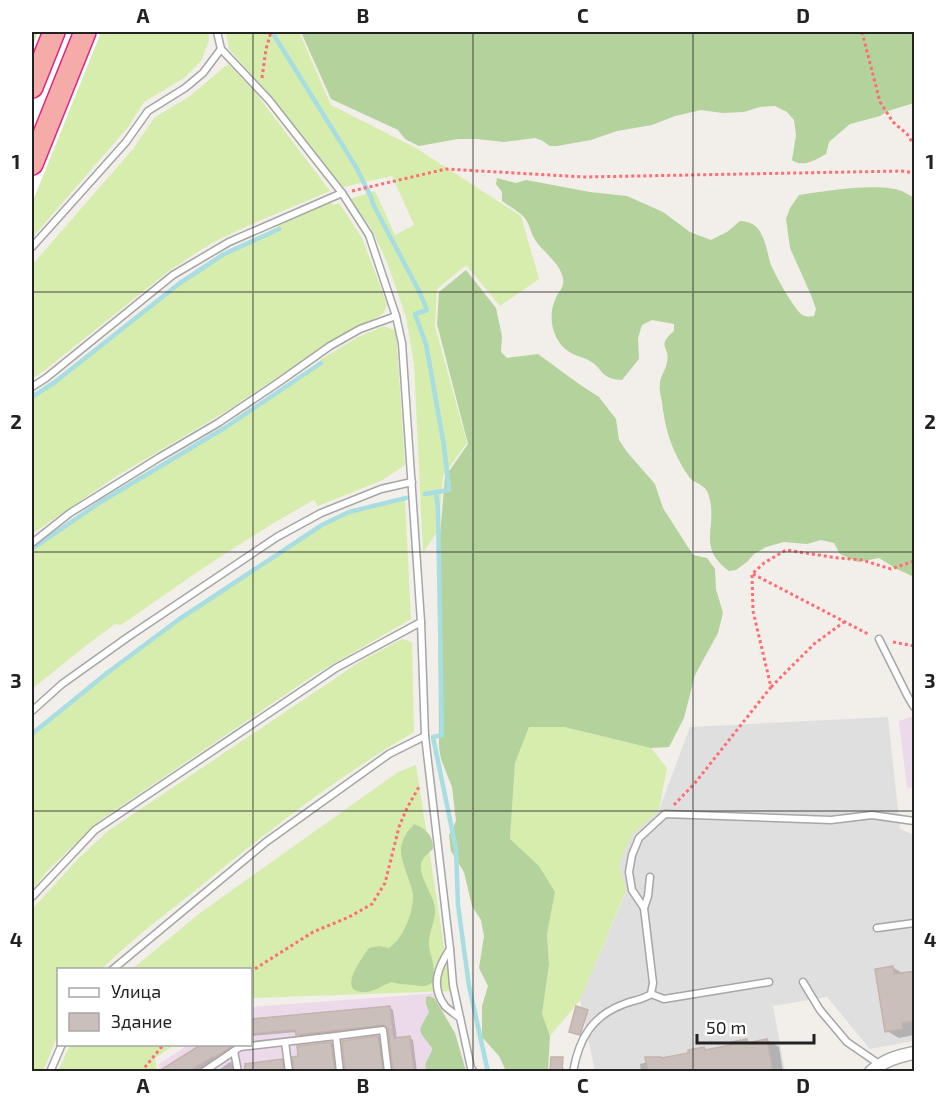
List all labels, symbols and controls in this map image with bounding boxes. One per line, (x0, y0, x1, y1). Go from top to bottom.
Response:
text: A (136, 3, 150, 27)
text: B (357, 3, 369, 27)
text: C (577, 3, 589, 27)
text: D (796, 3, 810, 27)
text: 1 (12, 149, 20, 173)
text: 1 (926, 149, 934, 173)
text: 2 (10, 409, 22, 433)
text: 2 (924, 409, 936, 433)
text: 3 (10, 668, 22, 692)
text: 3 (924, 668, 936, 692)
text: 4 (10, 927, 23, 951)
text: 4 (924, 927, 937, 951)
legend (57, 968, 252, 1046)
text: Улица (111, 980, 161, 1002)
scale bar (697, 1007, 814, 1045)
text: Здание (111, 1010, 172, 1032)
text: 50 m (706, 1016, 746, 1038)
text: A (136, 1073, 150, 1097)
text: B (357, 1073, 369, 1097)
text: C (577, 1073, 589, 1097)
text: D (796, 1073, 810, 1097)

